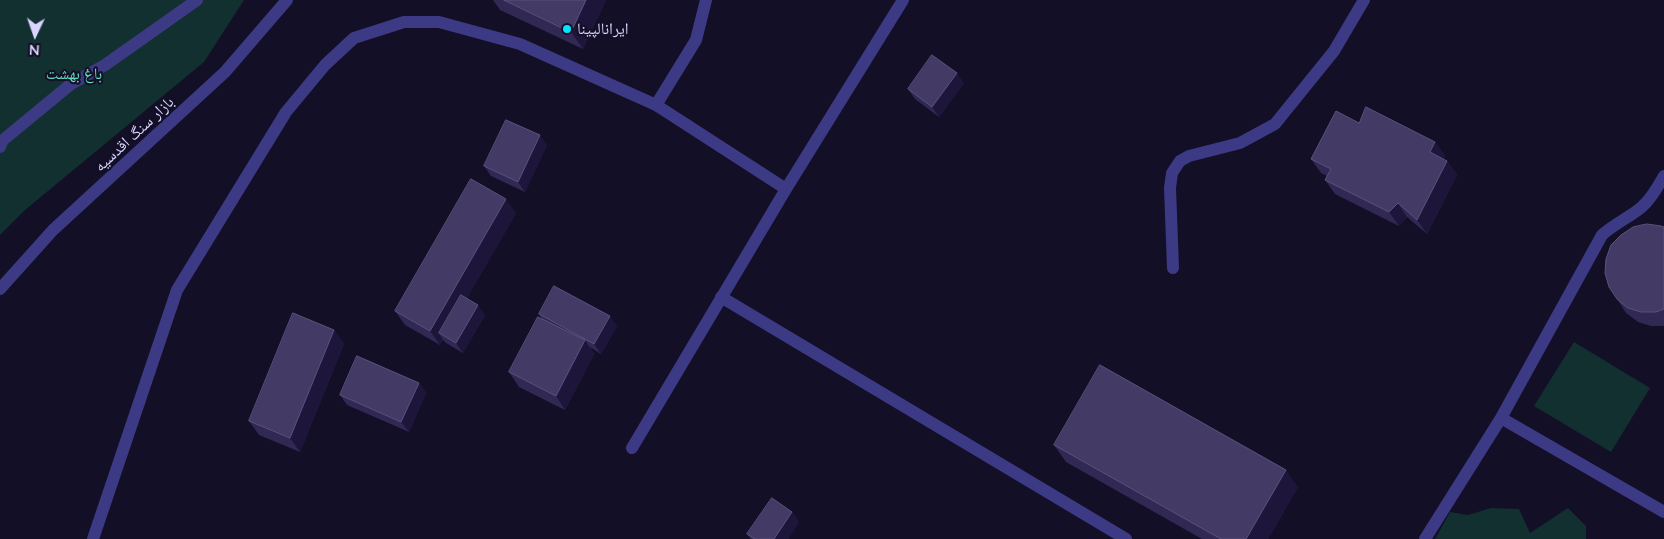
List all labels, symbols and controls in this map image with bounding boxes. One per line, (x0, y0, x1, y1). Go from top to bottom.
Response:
north arrow (10, 10, 60, 60)
place label: ایرانالپینا (577, 19, 629, 39)
marker: ایرانالپینا (561, 23, 573, 35)
text: N (28, 42, 40, 59)
park label: باغ بهشت (46, 64, 102, 84)
street label: بازار سنگ اقدسیه (90, 92, 178, 176)

